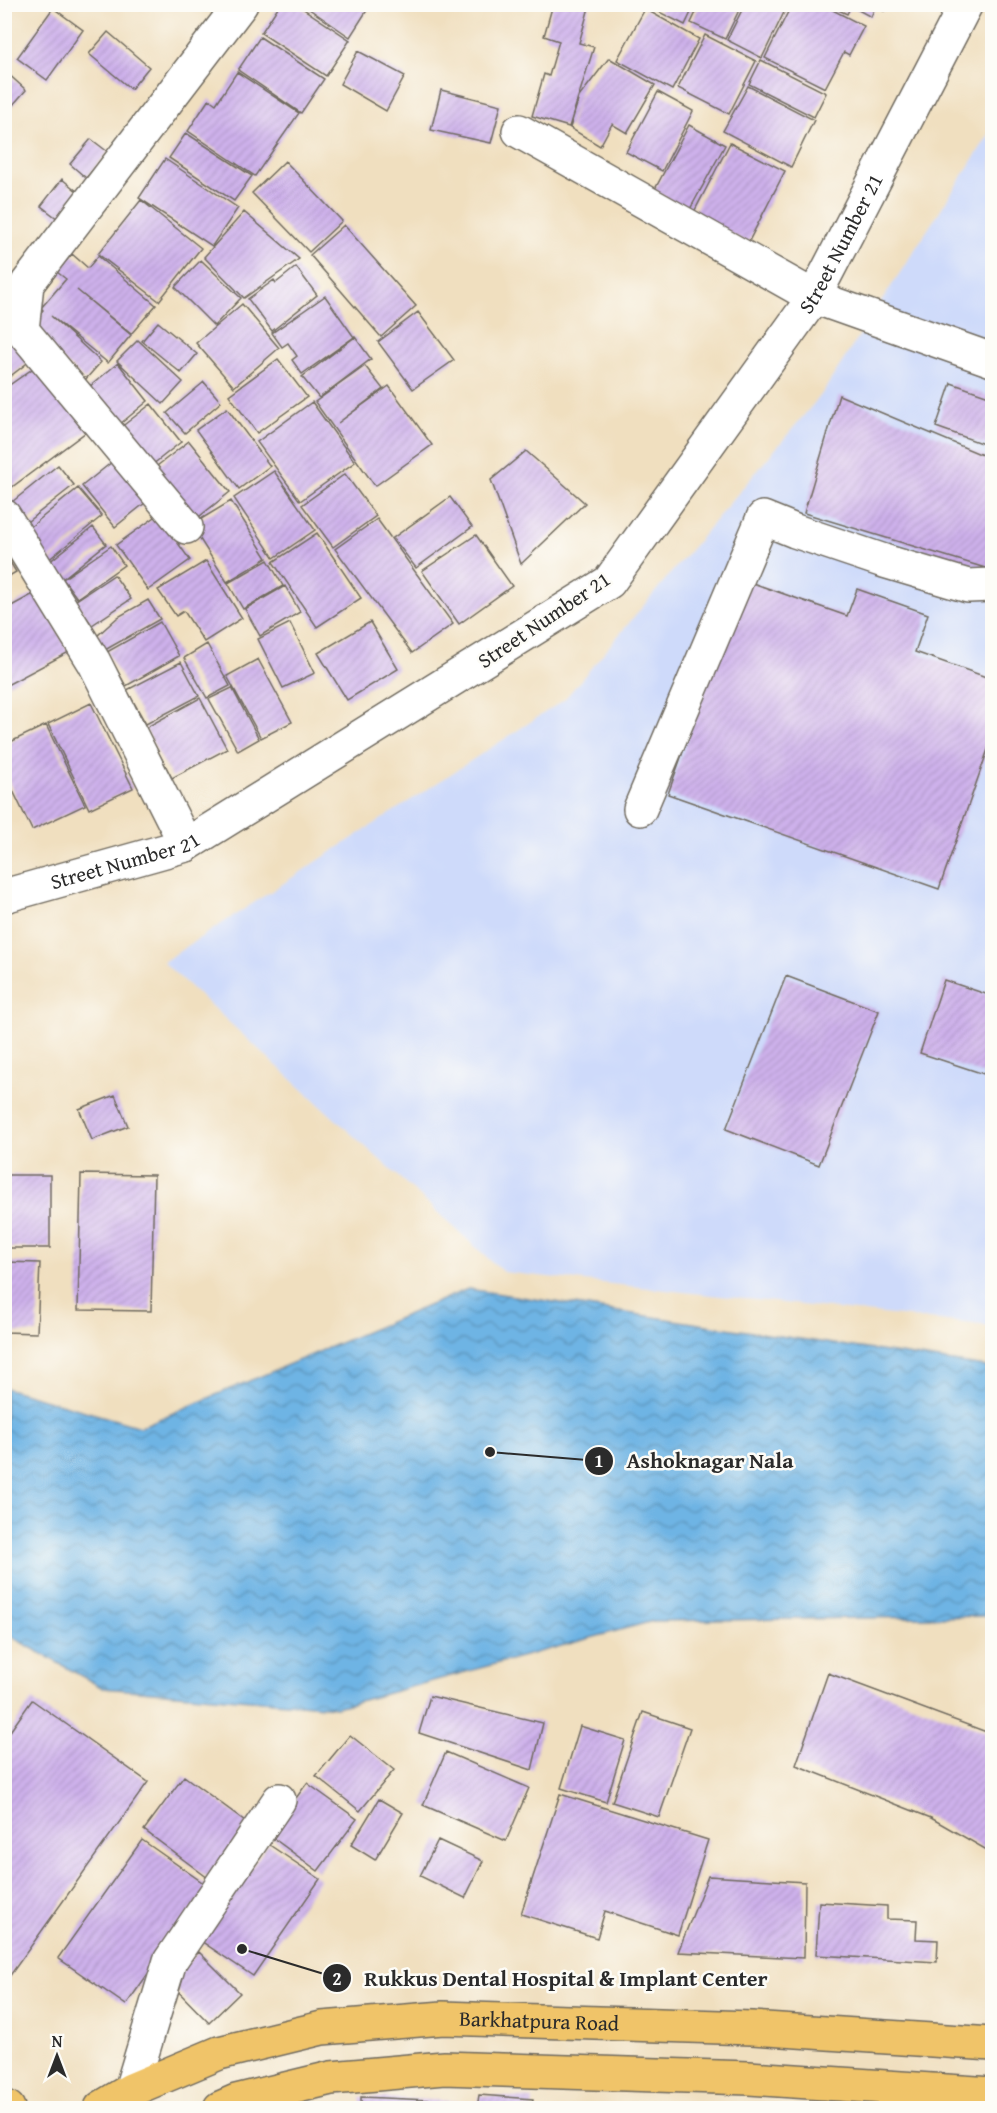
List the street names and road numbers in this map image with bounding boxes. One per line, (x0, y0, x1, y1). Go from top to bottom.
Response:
street label: Street Number 21 (791, 168, 890, 320)
street label: Street Number 21 (471, 564, 616, 676)
street label: Street Number 21 (47, 824, 206, 897)
street label: Barkhatpura Road (459, 2003, 620, 2039)

